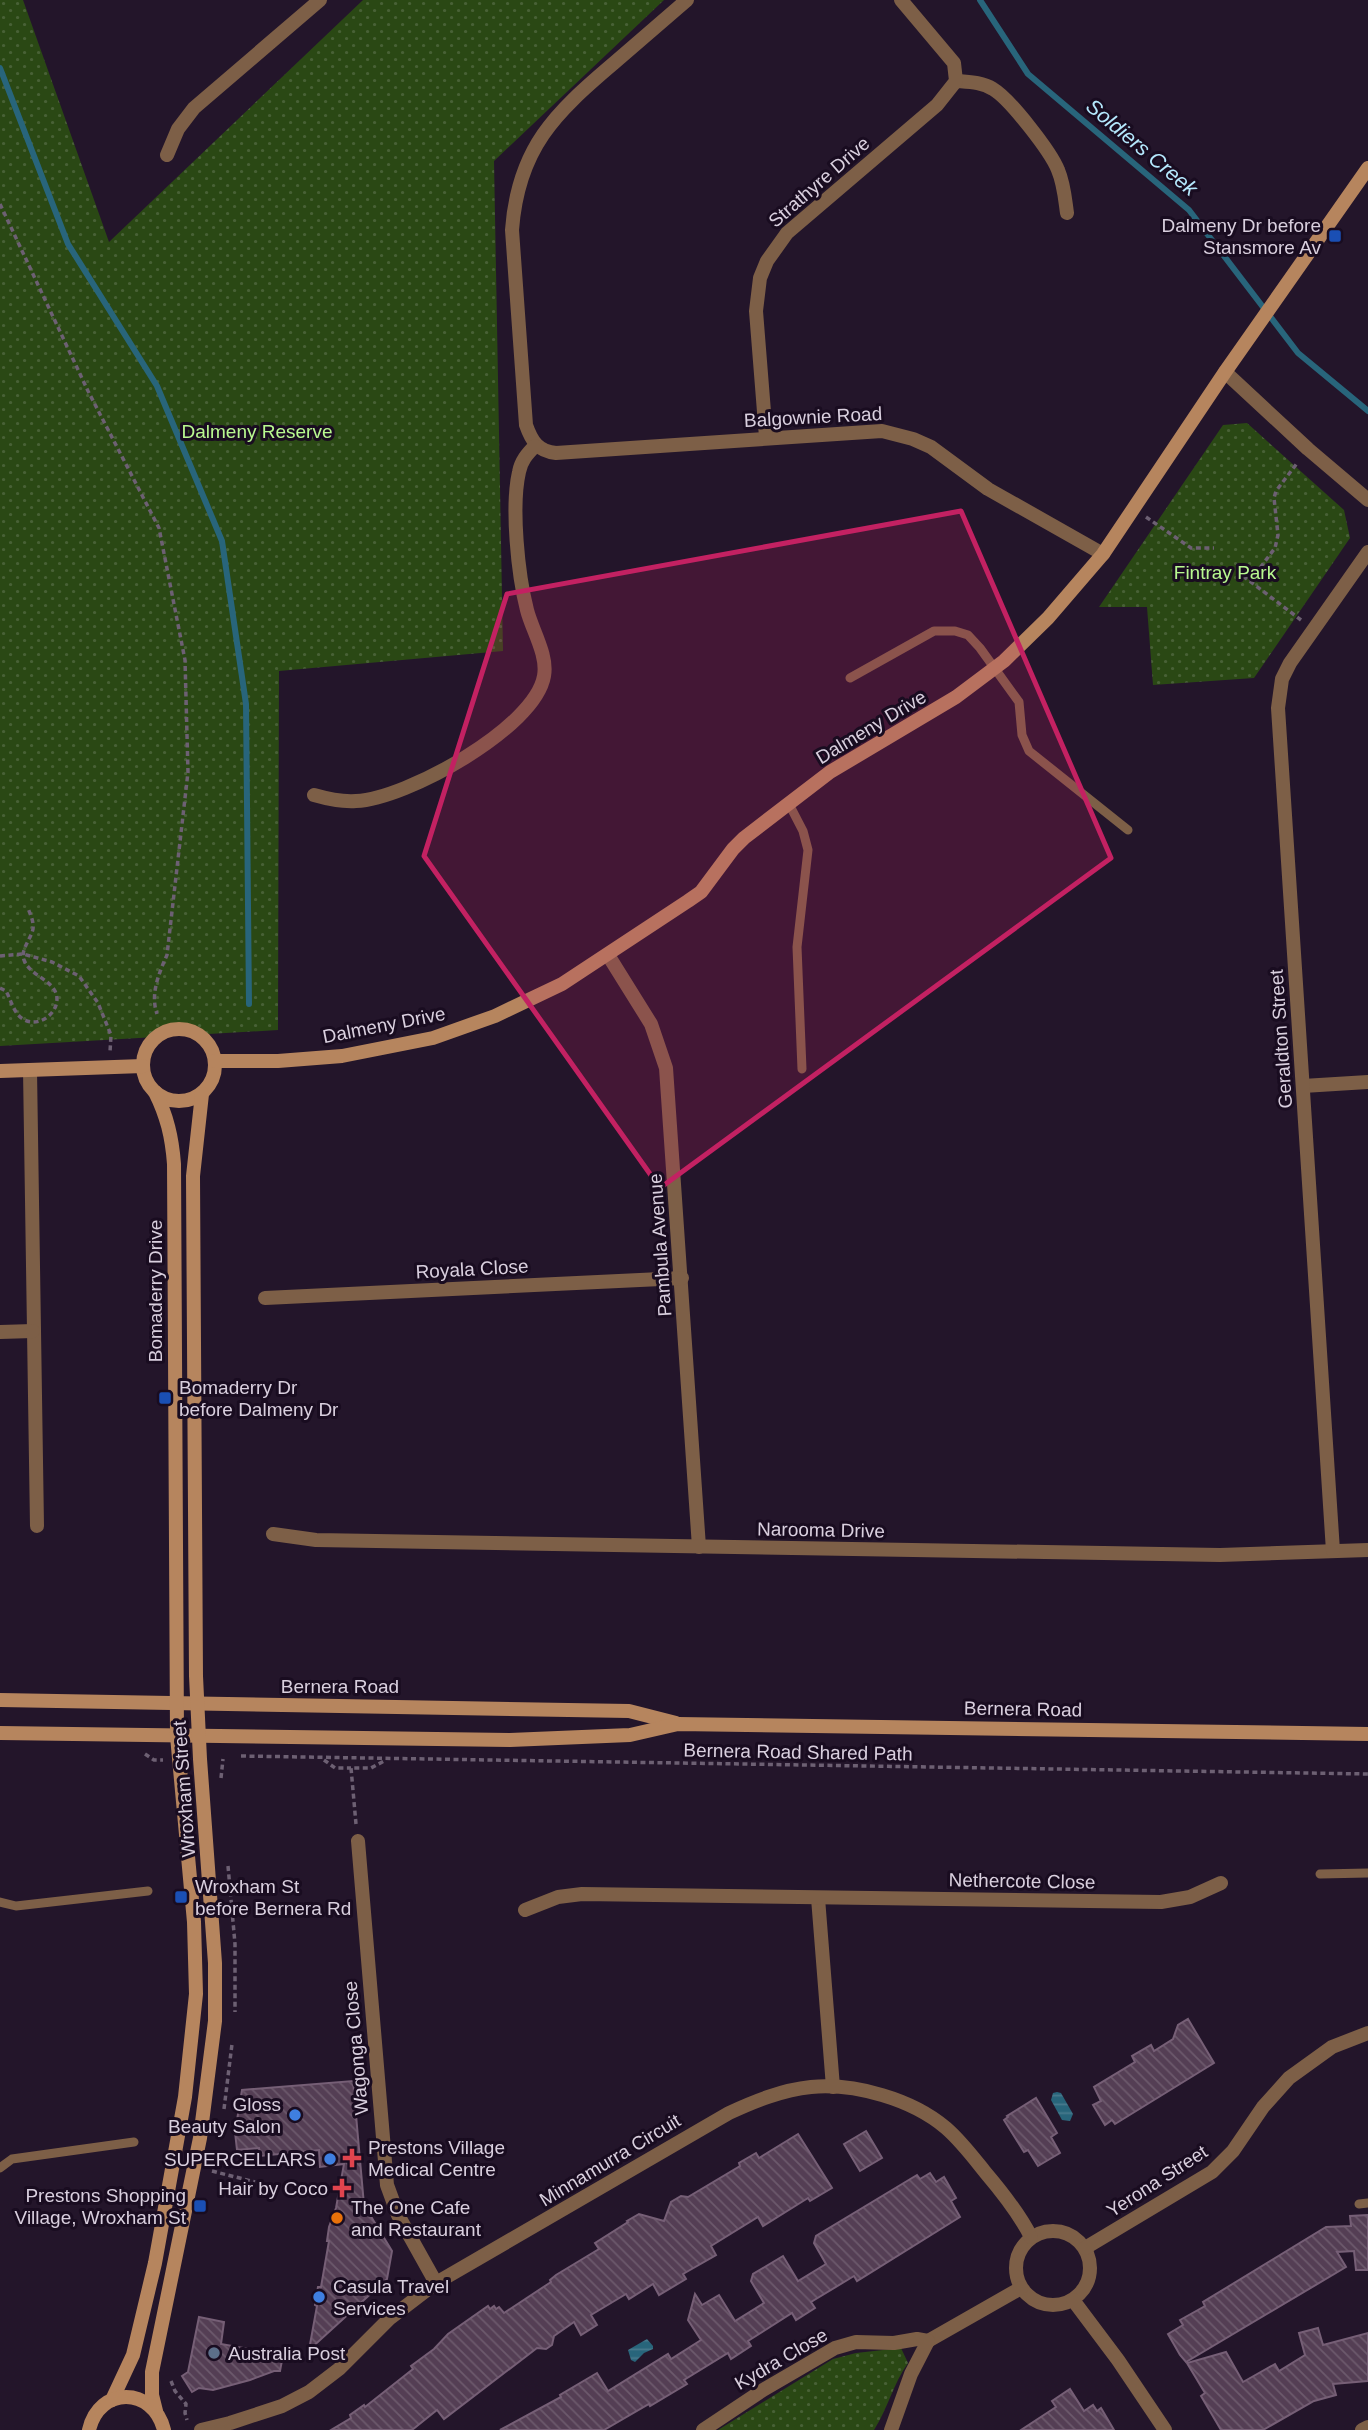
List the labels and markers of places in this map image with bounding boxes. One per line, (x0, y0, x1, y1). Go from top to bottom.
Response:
place label: Dalmeny Dr before Stansmore Av (1162, 215, 1321, 258)
marker: Dalmeny Dr before Stansmore Av (1327, 228, 1343, 244)
place label: Bomaderry Dr before Dalmeny Dr (179, 1377, 339, 1420)
marker: Bomaderry Dr before Dalmeny Dr (157, 1390, 173, 1406)
place label: Wroxham St before Bernera Rd (195, 1876, 351, 1919)
marker: Wroxham St before Bernera Rd (173, 1889, 189, 1905)
place label: Gloss Beauty Salon (168, 2094, 281, 2137)
marker: Gloss Beauty Salon (287, 2107, 303, 2123)
place label: Prestons Village Medical Centre (368, 2137, 505, 2180)
marker: Prestons Village Medical Centre (342, 2148, 362, 2168)
place label: SUPERCELLARS (164, 2149, 316, 2170)
marker: SUPERCELLARS (322, 2151, 338, 2167)
place label: Hair by Coco (218, 2178, 328, 2199)
marker: Hair by Coco (334, 2180, 350, 2196)
place label: Prestons Shopping Village, Wroxham St (15, 2185, 187, 2228)
place label: The One Cafe and Restaurant (351, 2197, 482, 2240)
marker: Prestons Shopping Village, Wroxham St (192, 2198, 208, 2214)
marker: The One Cafe and Restaurant (329, 2210, 345, 2226)
place label: Casula Travel Services (333, 2276, 449, 2319)
marker: Casula Travel Services (311, 2289, 327, 2305)
place label: Australia Post (228, 2343, 346, 2364)
marker: Australia Post (206, 2345, 222, 2361)

